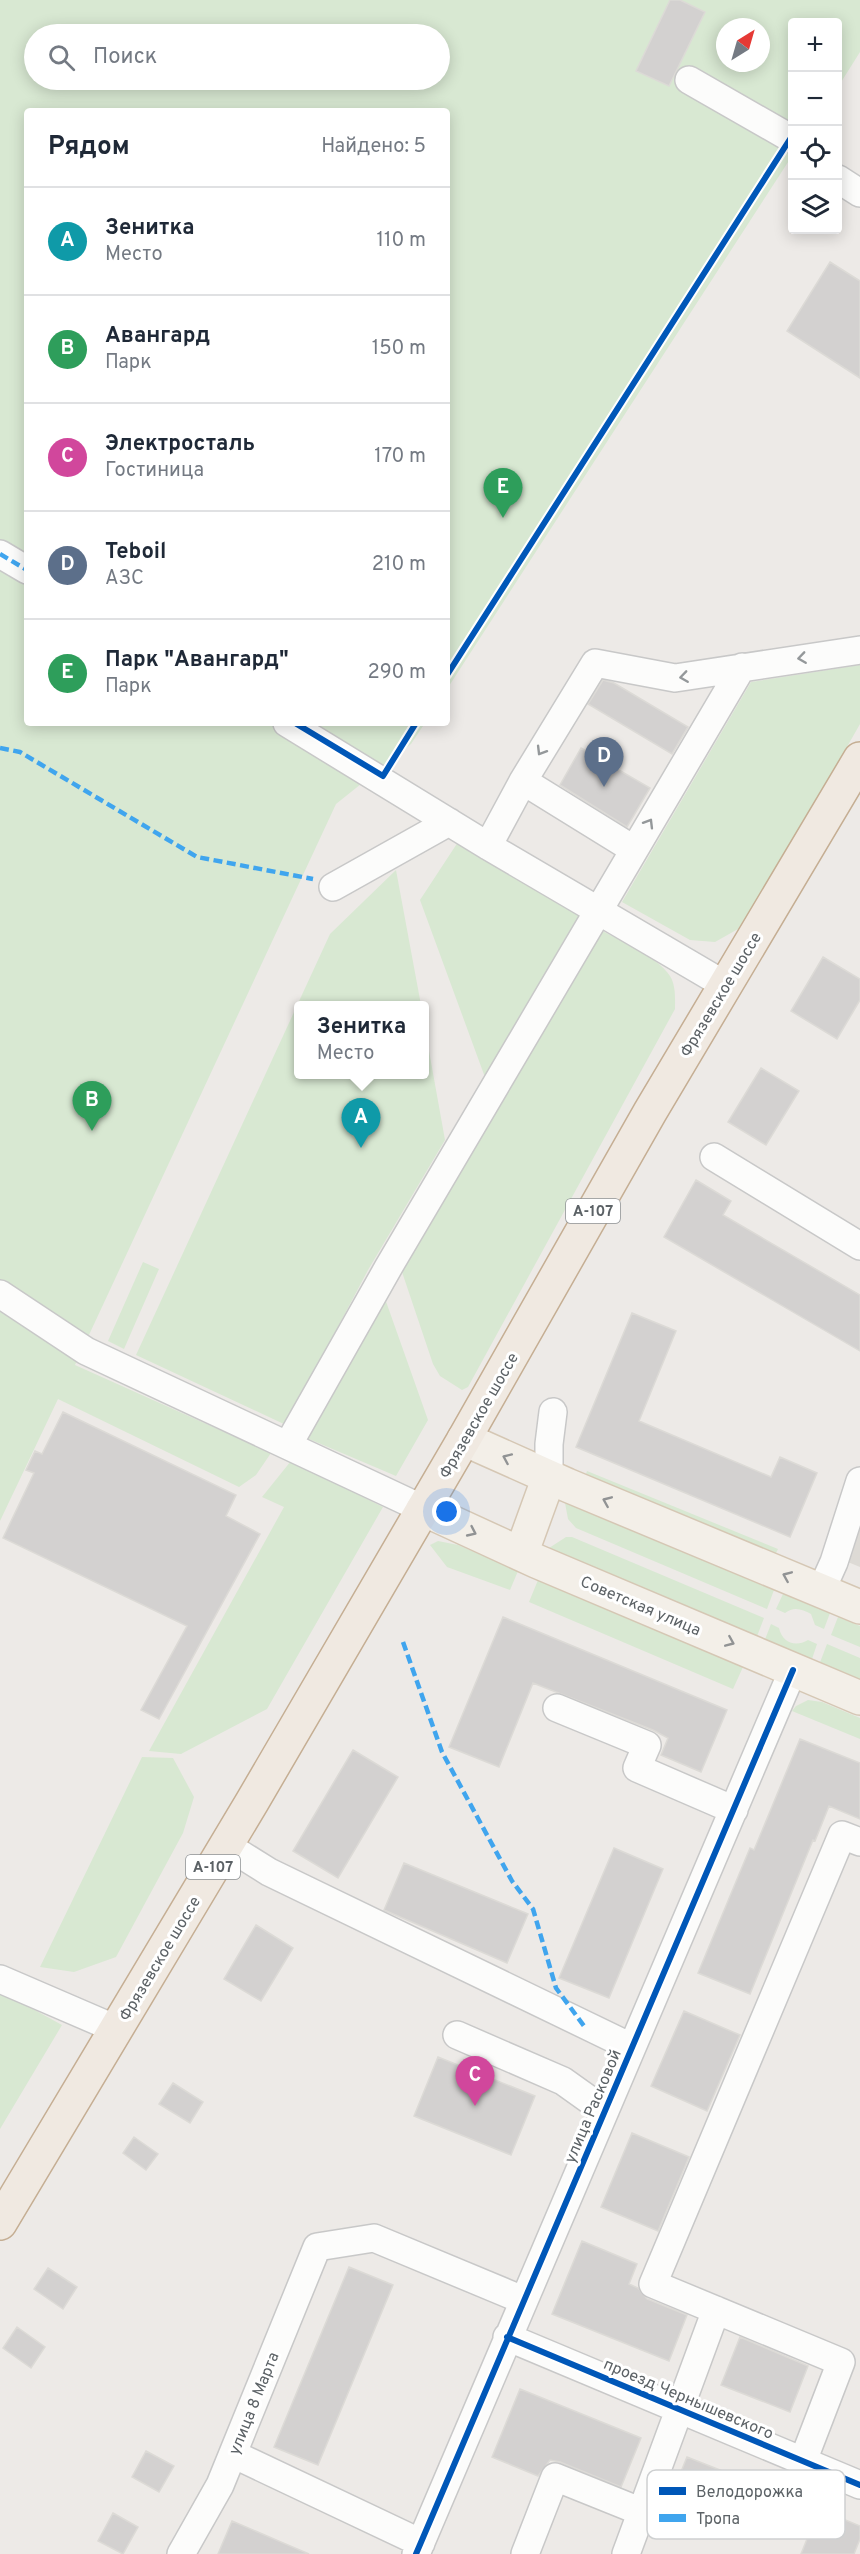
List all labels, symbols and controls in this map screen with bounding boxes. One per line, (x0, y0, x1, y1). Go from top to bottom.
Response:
north arrow (716, 18, 770, 72)
map controls (788, 18, 842, 234)
button: + (788, 18, 842, 72)
search box (24, 24, 450, 90)
icon: search (45, 41, 78, 74)
text: Поиск (93, 44, 157, 71)
button: − (788, 72, 842, 126)
button: locate (788, 126, 842, 180)
text: Рядом (48, 131, 130, 164)
text: Найдено: 5 (321, 134, 426, 160)
button: layers (788, 180, 842, 234)
text: Зенитка (105, 215, 195, 242)
text: A (60, 228, 75, 254)
text: 110 m (377, 228, 426, 254)
text: Место (105, 242, 163, 268)
text: Авангард (105, 323, 210, 350)
text: B (61, 336, 74, 362)
text: 150 m (372, 336, 426, 362)
text: Парк (105, 350, 152, 376)
text: Электросталь (105, 431, 255, 458)
text: C (61, 444, 74, 470)
text: 170 m (374, 444, 426, 470)
text: Гостиница (105, 458, 204, 484)
pin: E (484, 468, 522, 518)
text: Teboil (105, 539, 167, 566)
text: D (60, 552, 75, 578)
text: 210 m (372, 552, 426, 578)
text: АЗС (105, 566, 144, 592)
text: Парк "Авангард" (105, 647, 289, 674)
one-way arrow (798, 652, 807, 664)
text: E (61, 660, 74, 686)
text: 290 m (368, 660, 426, 686)
one-way arrow (680, 670, 689, 682)
text: Парк (105, 674, 152, 700)
pin: D (584, 738, 624, 787)
one-way arrow (536, 745, 548, 755)
one-way arrow (642, 819, 653, 829)
street label: Фрязевское шоссе (677, 929, 767, 1061)
popup (294, 1001, 429, 1079)
text: Зенитка (317, 1014, 406, 1041)
text: Место (317, 1041, 374, 1067)
pin: B (72, 1082, 112, 1131)
pin: A (342, 1098, 380, 1148)
road number: А-107 (566, 1199, 620, 1223)
street label: Фрязевское шоссе (436, 1350, 524, 1482)
one-way arrow (502, 1454, 513, 1466)
your location (432, 1497, 461, 1526)
one-way arrow (602, 1497, 613, 1509)
one-way arrow (465, 1525, 476, 1537)
street label: Советская улица (577, 1572, 703, 1641)
one-way arrow (782, 1572, 793, 1584)
one-way arrow (723, 1635, 734, 1647)
road number: А-107 (186, 1855, 240, 1879)
street label: Фрязевское шоссе (116, 1893, 206, 2025)
street label: улица Расковой (561, 2047, 627, 2167)
pin: C (456, 2056, 494, 2106)
street label: улица 8 Марта (225, 2349, 285, 2458)
street label: проезд Чернышевского (600, 2355, 776, 2445)
legend (647, 2470, 845, 2539)
text: Велодорожка (696, 2483, 803, 2503)
text: Тропа (696, 2510, 740, 2530)

